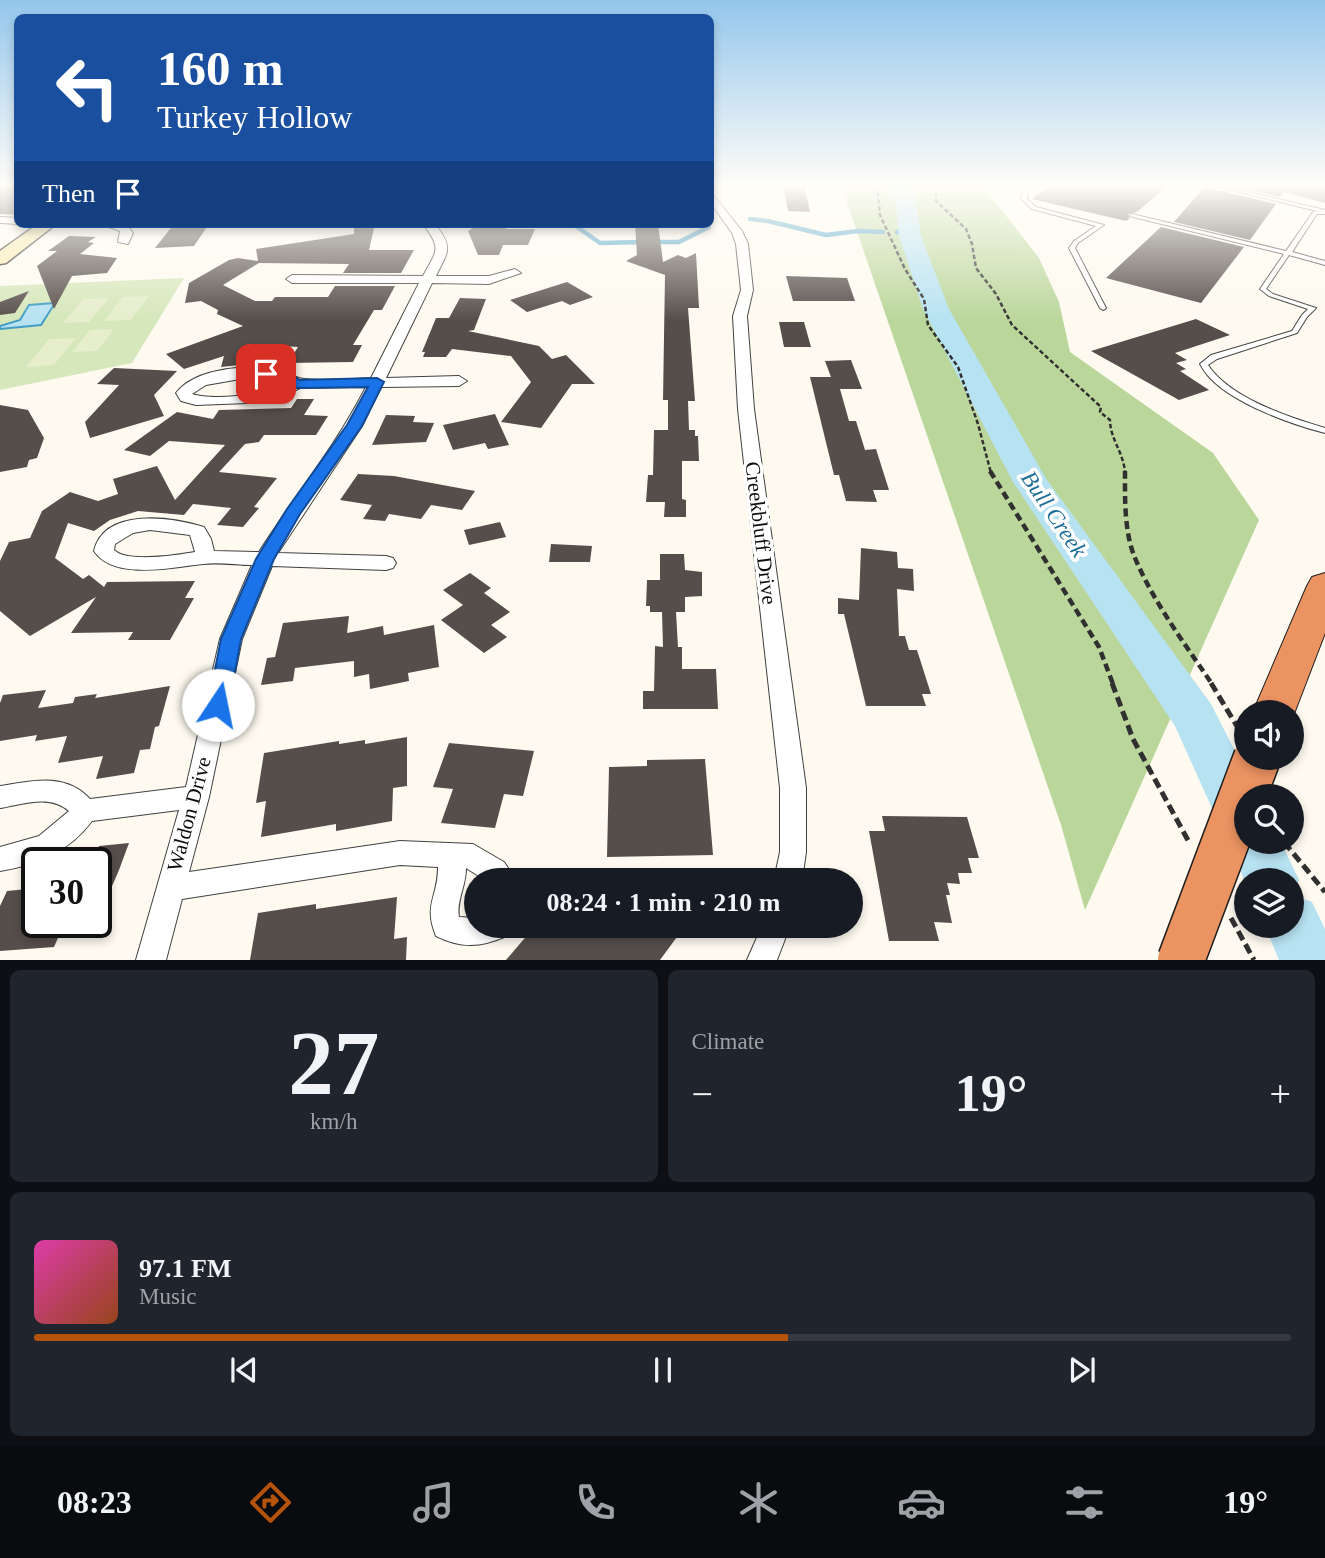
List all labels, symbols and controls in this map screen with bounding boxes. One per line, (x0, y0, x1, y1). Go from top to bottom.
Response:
text: 160 m (157, 41, 284, 96)
icon: left (42, 42, 133, 133)
text: Turkey Hollow (157, 99, 352, 135)
icon: arrive (109, 175, 147, 213)
text: Then (42, 179, 95, 208)
pin (236, 344, 296, 404)
icon: arrive (247, 355, 285, 393)
street label: Creekbluff Drive (740, 460, 782, 606)
water label: Bull Creek (1016, 466, 1092, 562)
position arrow (181, 668, 255, 742)
map controls (1234, 700, 1304, 938)
button: sound (1234, 700, 1304, 770)
street label: Waldon Drive (162, 754, 216, 874)
button: search (1234, 784, 1304, 854)
speed limit sign: 30 (21, 847, 112, 938)
button: layers (1234, 868, 1304, 938)
text: 08:24 · 1 min · 210 m (547, 888, 781, 917)
text: 27 (288, 1013, 379, 1114)
text: Climate (692, 1029, 764, 1054)
text: 19° (955, 1065, 1028, 1122)
text: − (692, 1073, 713, 1115)
text: + (1270, 1073, 1291, 1115)
text: km/h (310, 1109, 357, 1134)
text: 97.1 FM (139, 1254, 231, 1283)
text: Music (139, 1284, 197, 1309)
icon: previous (225, 1351, 263, 1389)
icon: pause (644, 1351, 682, 1389)
icon: next (1063, 1351, 1101, 1389)
icon: directions (246, 1478, 295, 1527)
icon: music (409, 1478, 458, 1527)
icon: phone (571, 1478, 620, 1527)
icon: climate (734, 1478, 783, 1527)
icon: car (897, 1478, 946, 1527)
icon: filters (1060, 1478, 1109, 1527)
text: 08:23 (57, 1484, 132, 1520)
text: 19° (1223, 1484, 1268, 1520)

